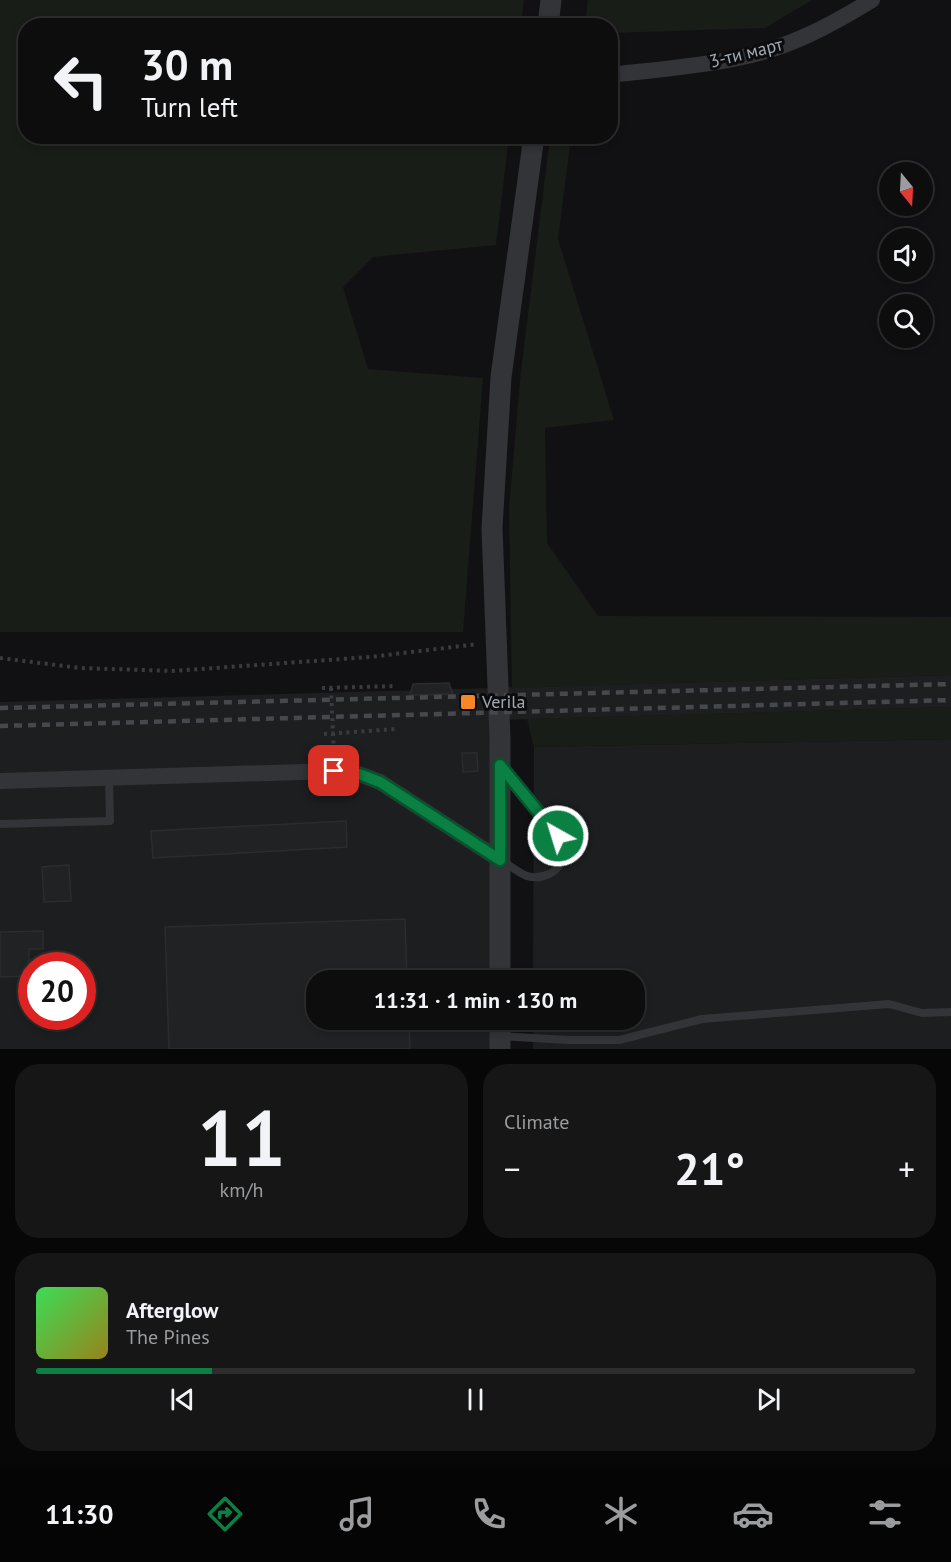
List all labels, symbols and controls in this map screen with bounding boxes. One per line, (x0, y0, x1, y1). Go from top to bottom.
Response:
street label: 3-ти март (707, 32, 786, 73)
text: 30 m (141, 37, 233, 92)
icon: left (42, 42, 120, 120)
text: Turn left (141, 90, 238, 124)
north arrow (879, 162, 933, 216)
map controls (879, 162, 933, 348)
button: sound (879, 228, 933, 282)
button: search (879, 294, 933, 348)
place label: Verila (481, 690, 525, 713)
marker: Verila (459, 693, 477, 711)
pin (308, 745, 359, 796)
icon: arrive (317, 754, 350, 787)
position arrow (526, 804, 590, 868)
speed limit sign: 20 (18, 952, 96, 1030)
text: 11:31 · 1 min · 130 m (374, 986, 577, 1014)
text: 11 (197, 1087, 286, 1188)
text: Climate (504, 1109, 570, 1135)
text: 21° (674, 1139, 745, 1197)
text: − (504, 1147, 521, 1190)
text: + (898, 1147, 915, 1190)
text: km/h (220, 1177, 263, 1203)
text: Afterglow (126, 1296, 218, 1324)
text: The Pines (126, 1324, 210, 1350)
icon: previous (166, 1383, 199, 1416)
icon: pause (459, 1383, 492, 1416)
icon: next (752, 1383, 785, 1416)
icon: directions (204, 1493, 246, 1535)
icon: music (336, 1493, 378, 1535)
icon: phone (468, 1493, 510, 1535)
icon: climate (600, 1493, 642, 1535)
icon: car (732, 1493, 774, 1535)
icon: filters (864, 1493, 906, 1535)
text: 11:30 (45, 1497, 114, 1531)

